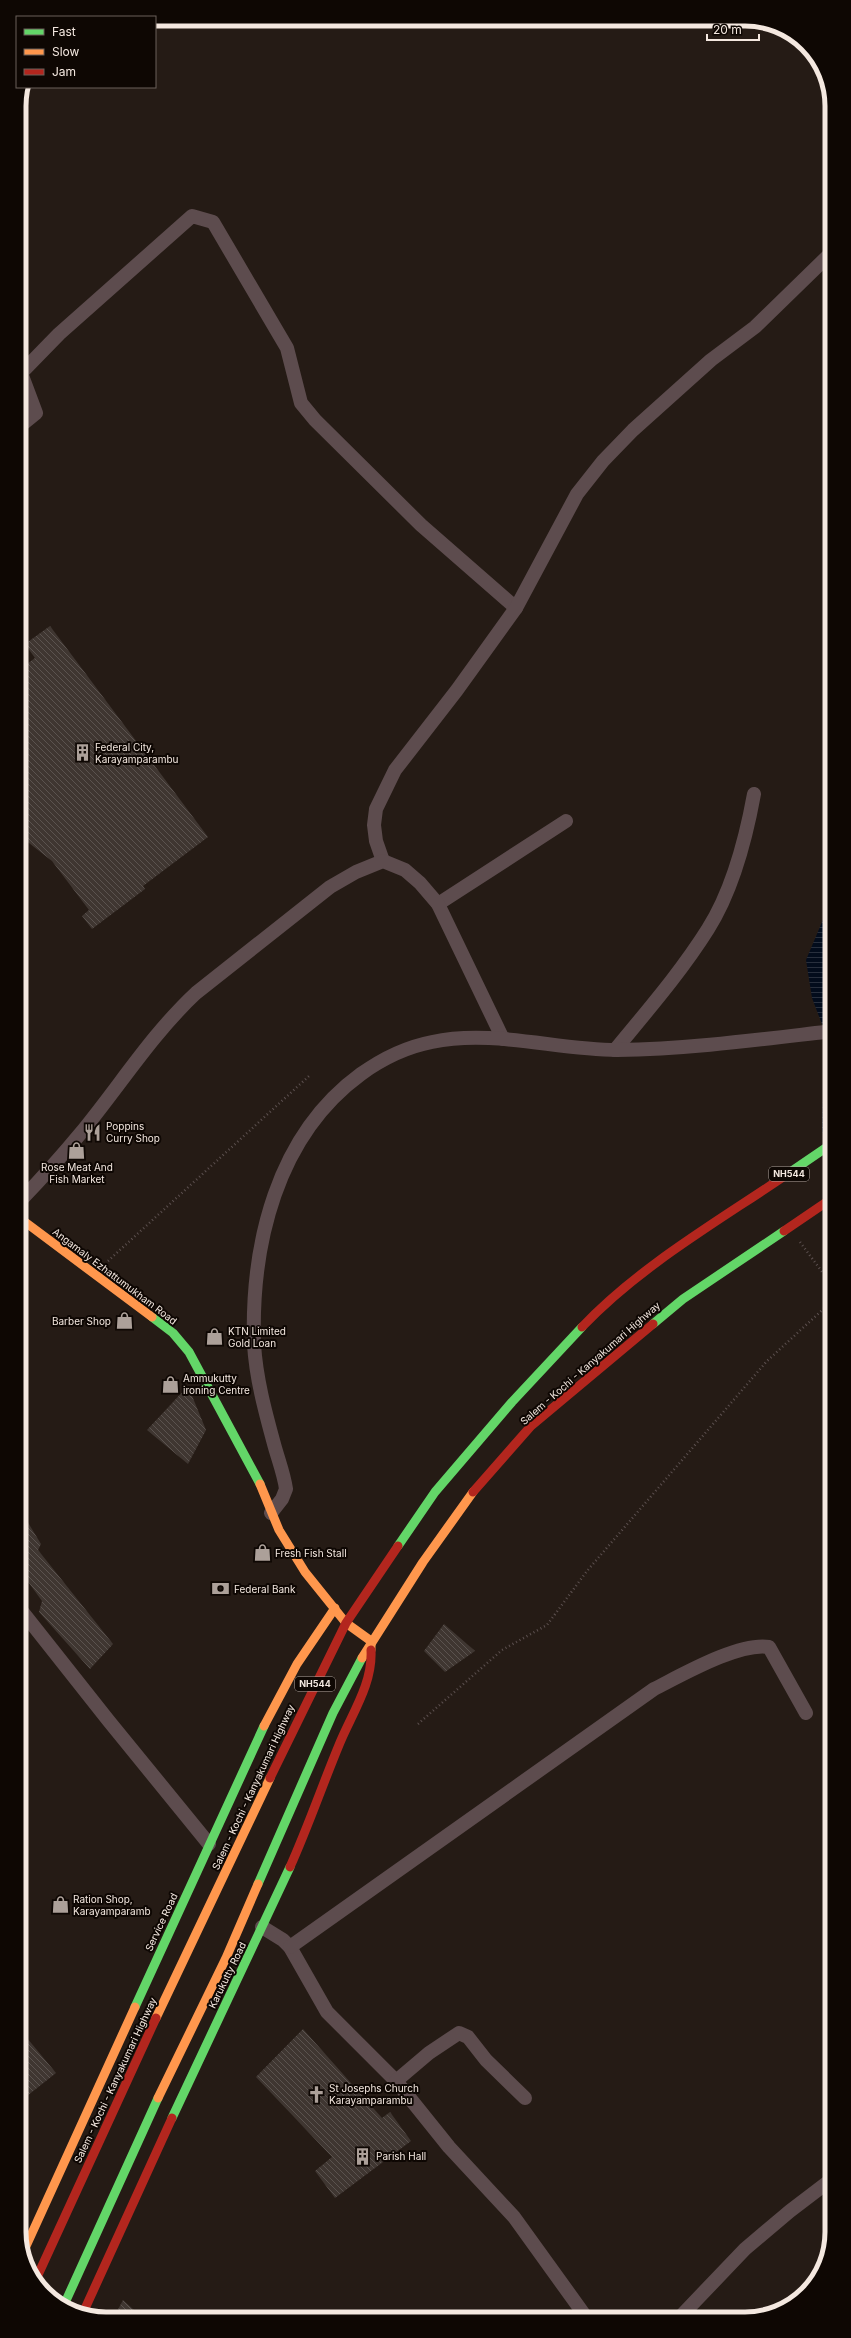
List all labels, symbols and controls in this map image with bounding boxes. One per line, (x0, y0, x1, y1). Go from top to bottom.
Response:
legend (16, 16, 156, 88)
scale bar (707, 16, 759, 42)
text: 20 m (713, 22, 742, 37)
text: Fast (52, 24, 76, 39)
text: Slow (52, 44, 80, 59)
text: Jam (52, 64, 76, 79)
place label: Federal City, Karayamparambu (95, 741, 179, 765)
building icon: Federal City, Karayamparambu (72, 743, 92, 763)
place label: Poppins Curry Shop (106, 1120, 160, 1144)
restaurant icon: Poppins Curry Shop (83, 1122, 103, 1142)
shop icon: Rose Meat And Fish Market (67, 1140, 87, 1160)
place label: Rose Meat And Fish Market (41, 1161, 113, 1185)
road number: NH544 (769, 1167, 809, 1181)
street label: Angamaly Ezhattumukham Road (50, 1225, 180, 1327)
street label: Salem - Kochi - Kanyakumari Highway (518, 1299, 663, 1427)
shop icon: Barber Shop (114, 1311, 134, 1331)
place label: Barber Shop (52, 1315, 111, 1327)
place label: KTN Limited Gold Loan (228, 1325, 286, 1349)
shop icon: KTN Limited Gold Loan (205, 1327, 225, 1347)
place label: Ammukutty ironing Centre (183, 1372, 250, 1396)
shop icon: Ammukutty ironing Centre (160, 1374, 180, 1394)
shop icon: Fresh Fish Stall (252, 1543, 272, 1563)
place label: Fresh Fish Stall (275, 1547, 347, 1559)
bank icon: Federal Bank (211, 1579, 231, 1599)
place label: Federal Bank (234, 1583, 296, 1595)
road number: NH544 (295, 1677, 335, 1691)
street label: Salem - Kochi - Kanyakumari Highway (209, 1702, 297, 1872)
street label: Service Road (142, 1891, 180, 1953)
place label: Ration Shop, Karayamparamb (73, 1893, 151, 1917)
shop icon: Ration Shop, Karayamparamb (50, 1895, 70, 1915)
street label: Karukutty Road (206, 1940, 248, 2010)
street label: Salem - Kochi - Kanyakumari Highway (71, 1995, 159, 2165)
place label: St Josephs Church Karayamparambu (329, 2082, 419, 2106)
church icon: St Josephs Church Karayamparambu (306, 2084, 326, 2104)
building icon: Parish Hall (353, 2146, 373, 2166)
place label: Parish Hall (376, 2150, 426, 2162)

